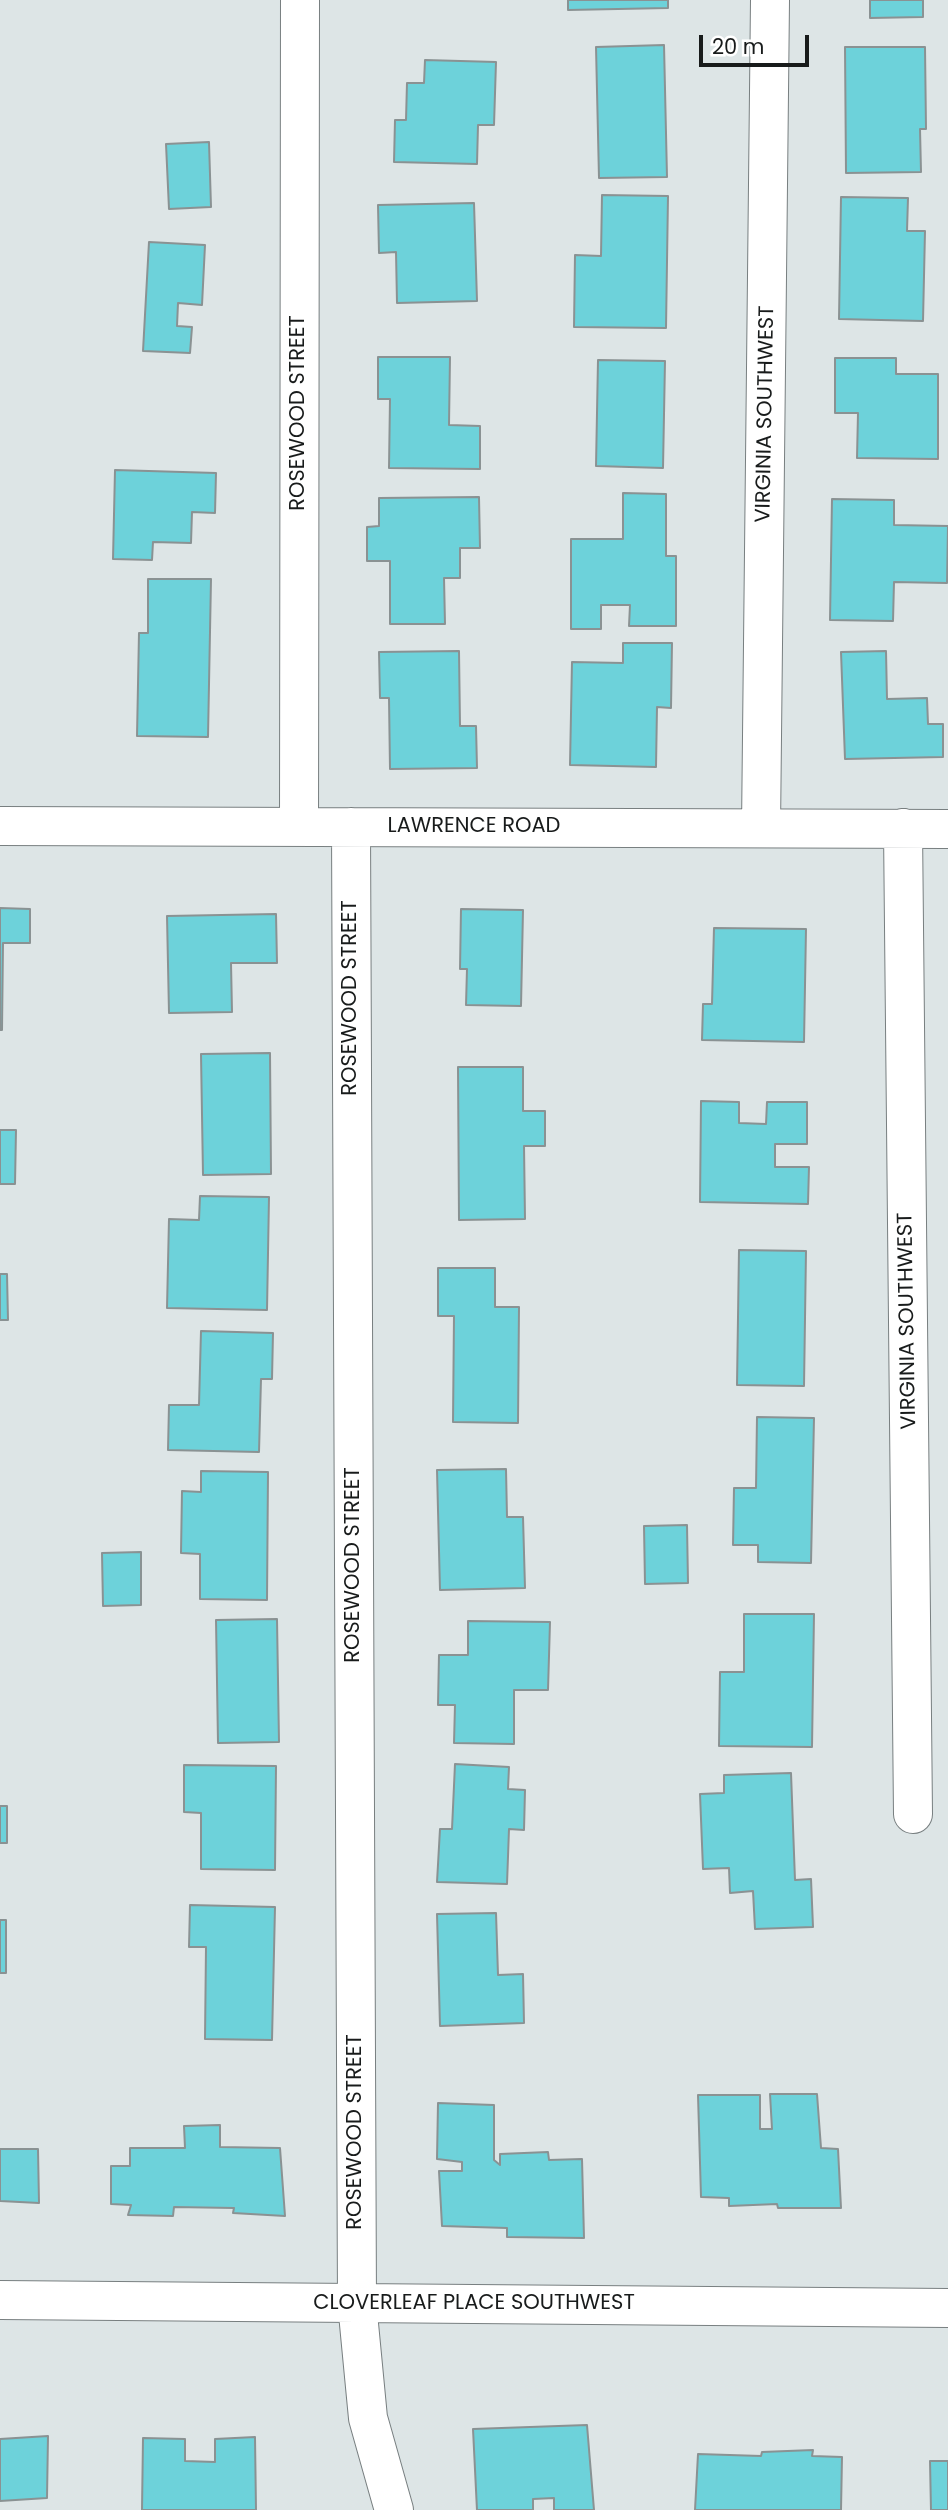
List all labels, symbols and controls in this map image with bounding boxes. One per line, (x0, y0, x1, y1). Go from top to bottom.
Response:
scale bar (703, 21, 813, 65)
text: 20 m (712, 32, 765, 61)
street label: VIRGINIA SOUTHWEST (752, 305, 780, 523)
street label: ROSEWOOD STREET (286, 315, 312, 511)
street label: LAWRENCE ROAD (388, 814, 560, 840)
street label: ROSEWOOD STREET (338, 900, 364, 1096)
street label: VIRGINIA SOUTHWEST (894, 1212, 922, 1430)
street label: ROSEWOOD STREET (341, 1467, 367, 1663)
street label: ROSEWOOD STREET (343, 2034, 369, 2230)
street label: CLOVERLEAF PLACE SOUTHWEST (313, 2291, 635, 2317)

